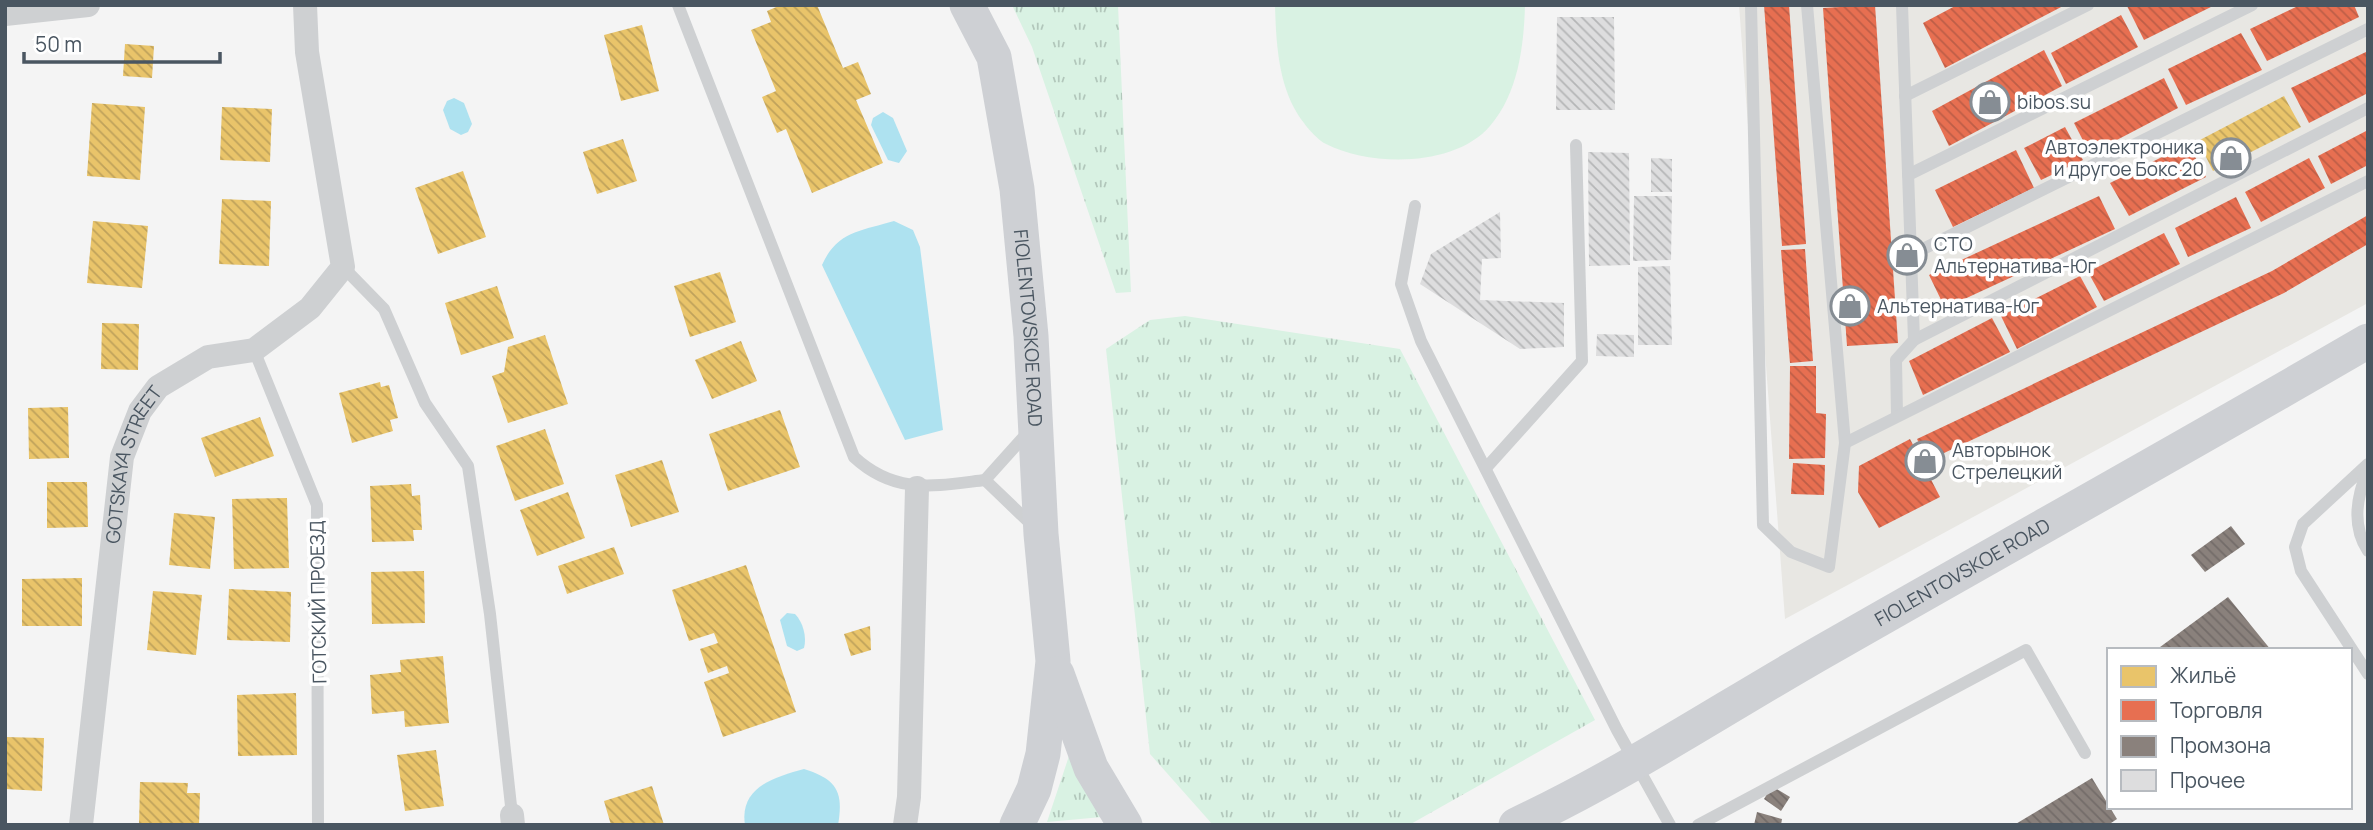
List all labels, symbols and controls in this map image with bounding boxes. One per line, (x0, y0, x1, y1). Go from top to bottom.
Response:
scale bar (24, 21, 220, 65)
text: 50 m (35, 30, 82, 58)
shop icon: bibos.su (1969, 81, 2011, 123)
place label: bibos.su (2017, 89, 2091, 115)
place label: Автоэлектроника и другое Бокс 20 (2045, 134, 2204, 182)
shop icon: Автоэлектроника и другое Бокс 20 (2210, 137, 2252, 179)
street label: FIOLENTOVSKOE ROAD (1008, 228, 1049, 427)
place label: СТО Альтернатива-Юг (1934, 231, 2096, 279)
shop icon: СТО Альтернатива-Юг (1886, 234, 1928, 276)
shop icon: Альтернатива-Юг (1829, 285, 1871, 327)
place label: Альтернатива-Юг (1877, 293, 2039, 319)
street label: GOTSKAYA STREET (99, 380, 168, 545)
place label: Авторынок Стрелецкий (1952, 437, 2062, 485)
shop icon: Авторынок Стрелецкий (1904, 440, 1946, 482)
street label: FIOLENTOVSKOE ROAD (1870, 512, 2055, 632)
street label: ГОТСКИЙ ПРОЕЗД (304, 520, 332, 684)
legend (2107, 648, 2352, 809)
text: Жильё (2170, 661, 2236, 689)
text: Торговля (2170, 696, 2263, 724)
text: Промзона (2170, 731, 2271, 759)
text: Прочее (2170, 766, 2245, 794)

